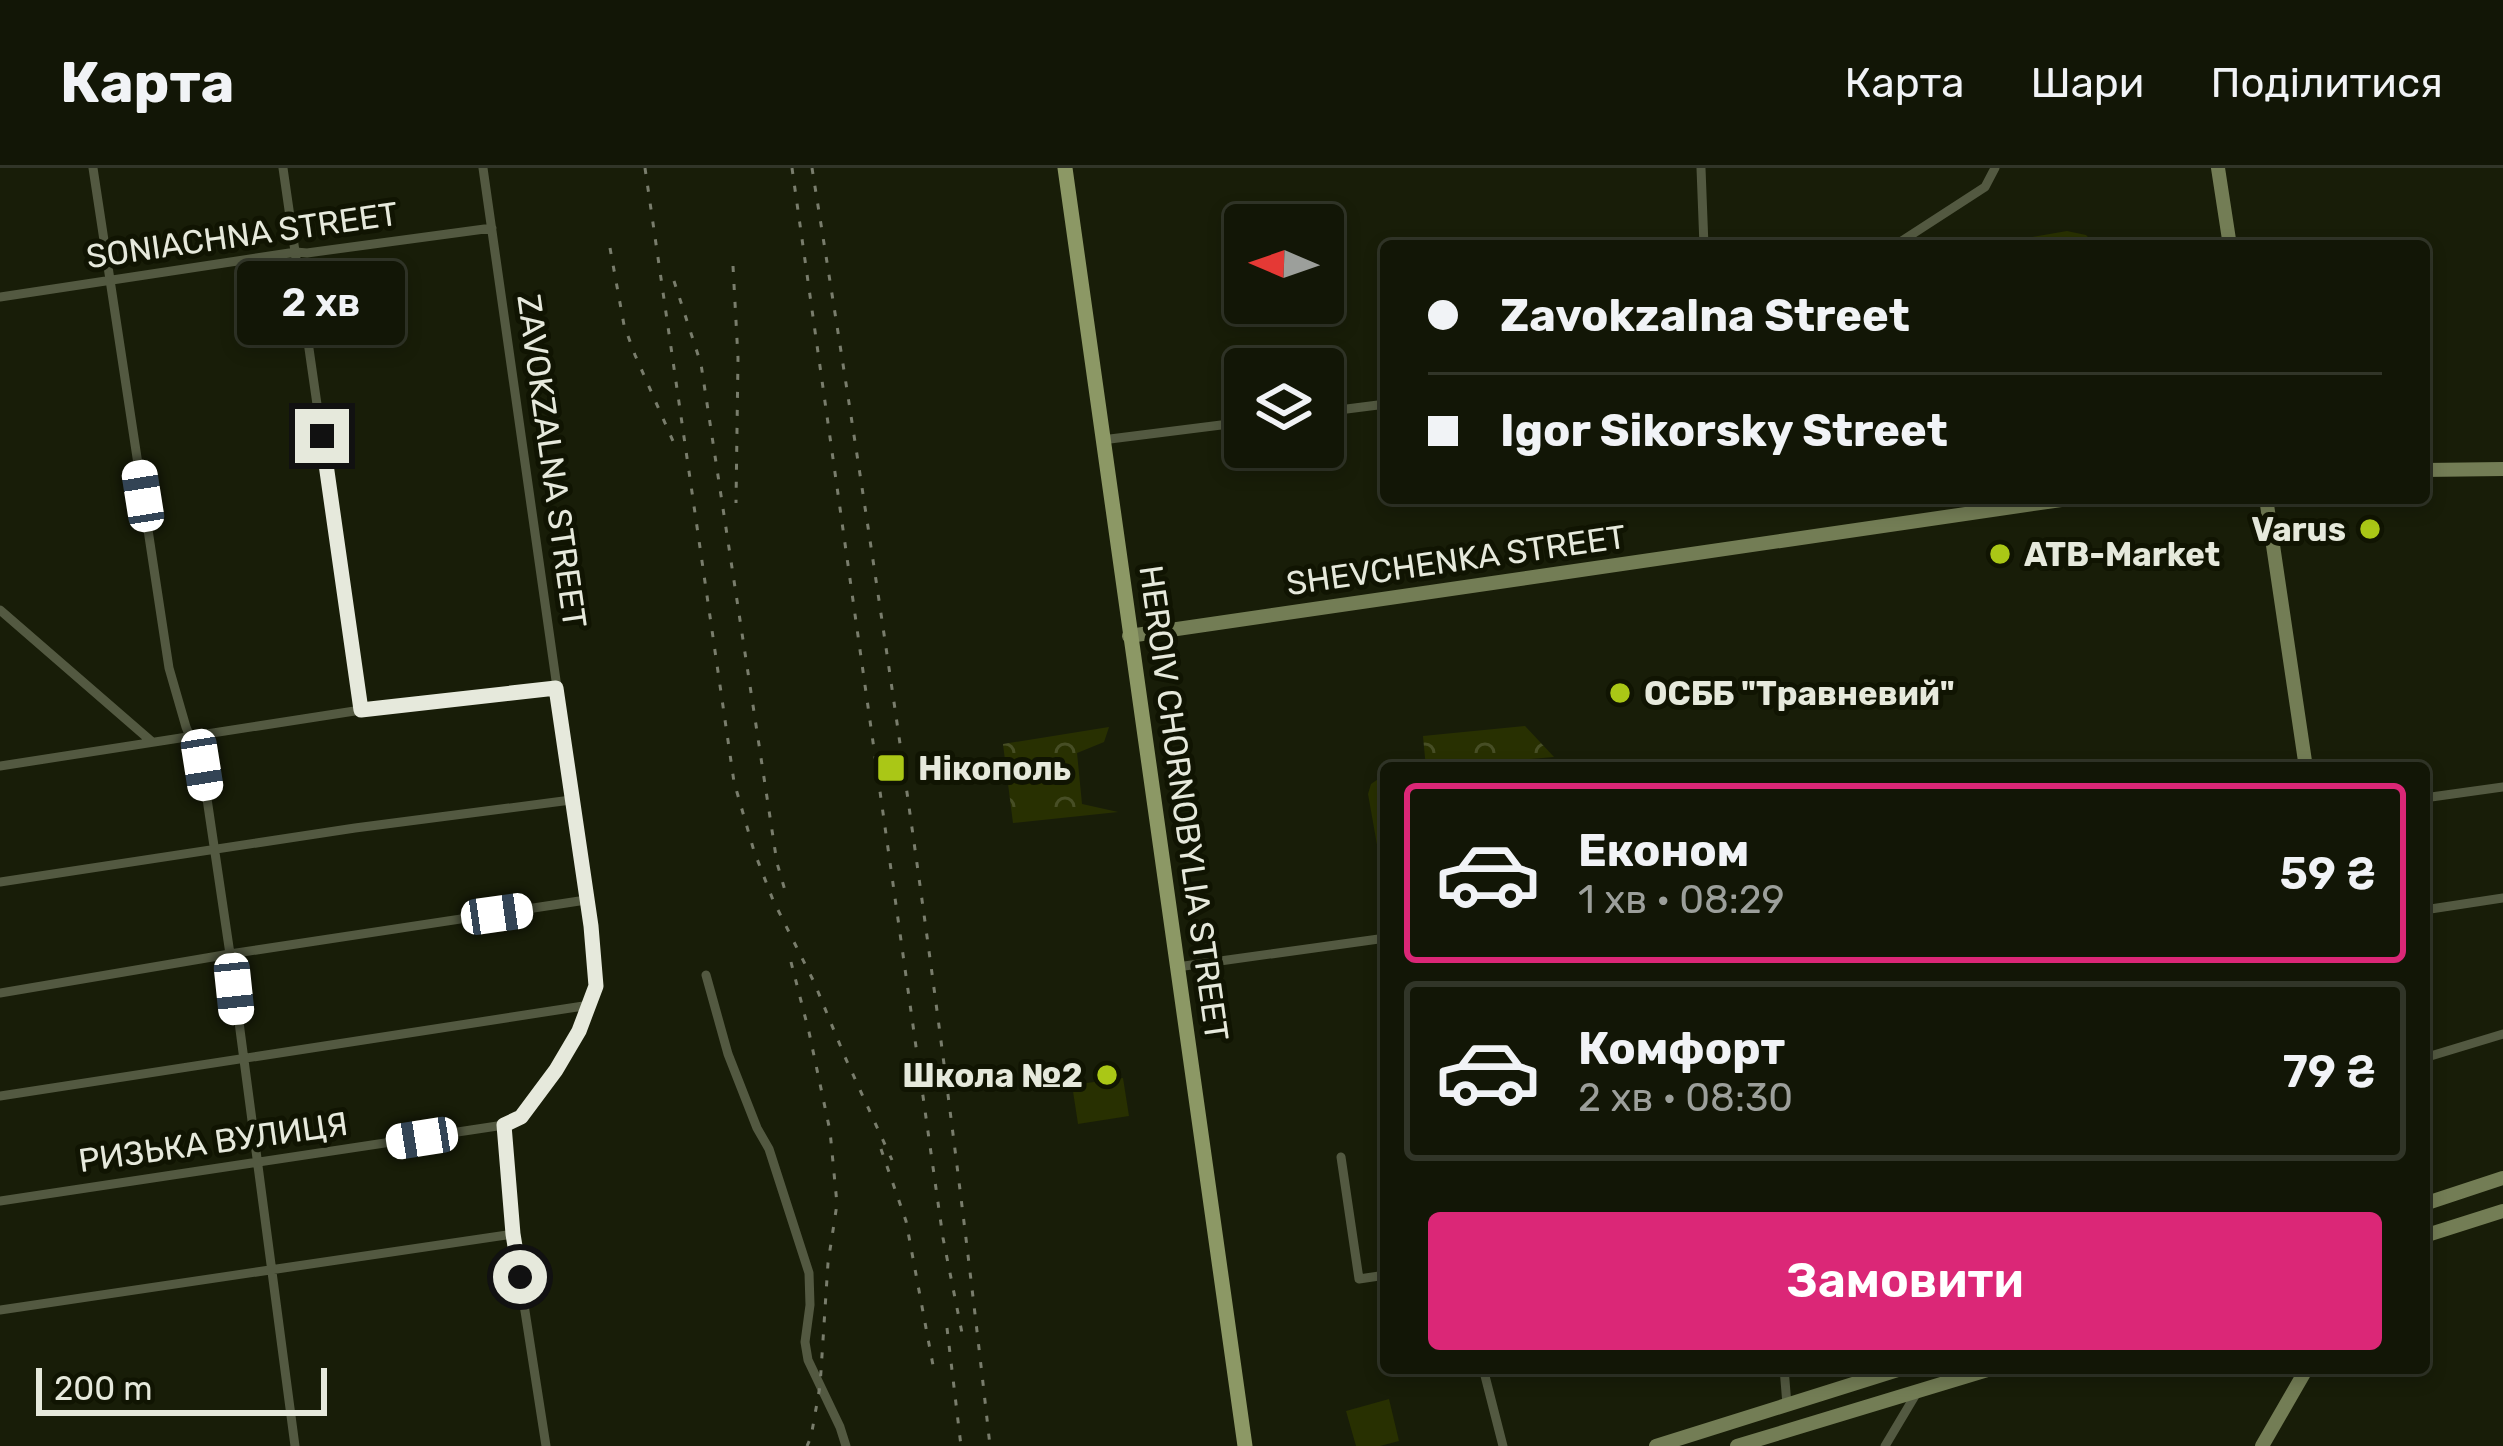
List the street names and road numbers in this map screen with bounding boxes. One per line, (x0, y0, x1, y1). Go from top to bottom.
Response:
street label: SONIACHNA STREET (84, 194, 400, 276)
street label: ZAVOKZALNA STREET (509, 292, 595, 630)
street label: SHEVCHENKA STREET (1284, 517, 1628, 603)
street label: HEROIV CHORNOBYLIA STREET (1131, 563, 1237, 1043)
street label: РИЗЬКА ВУЛИЦЯ (76, 1104, 350, 1180)

